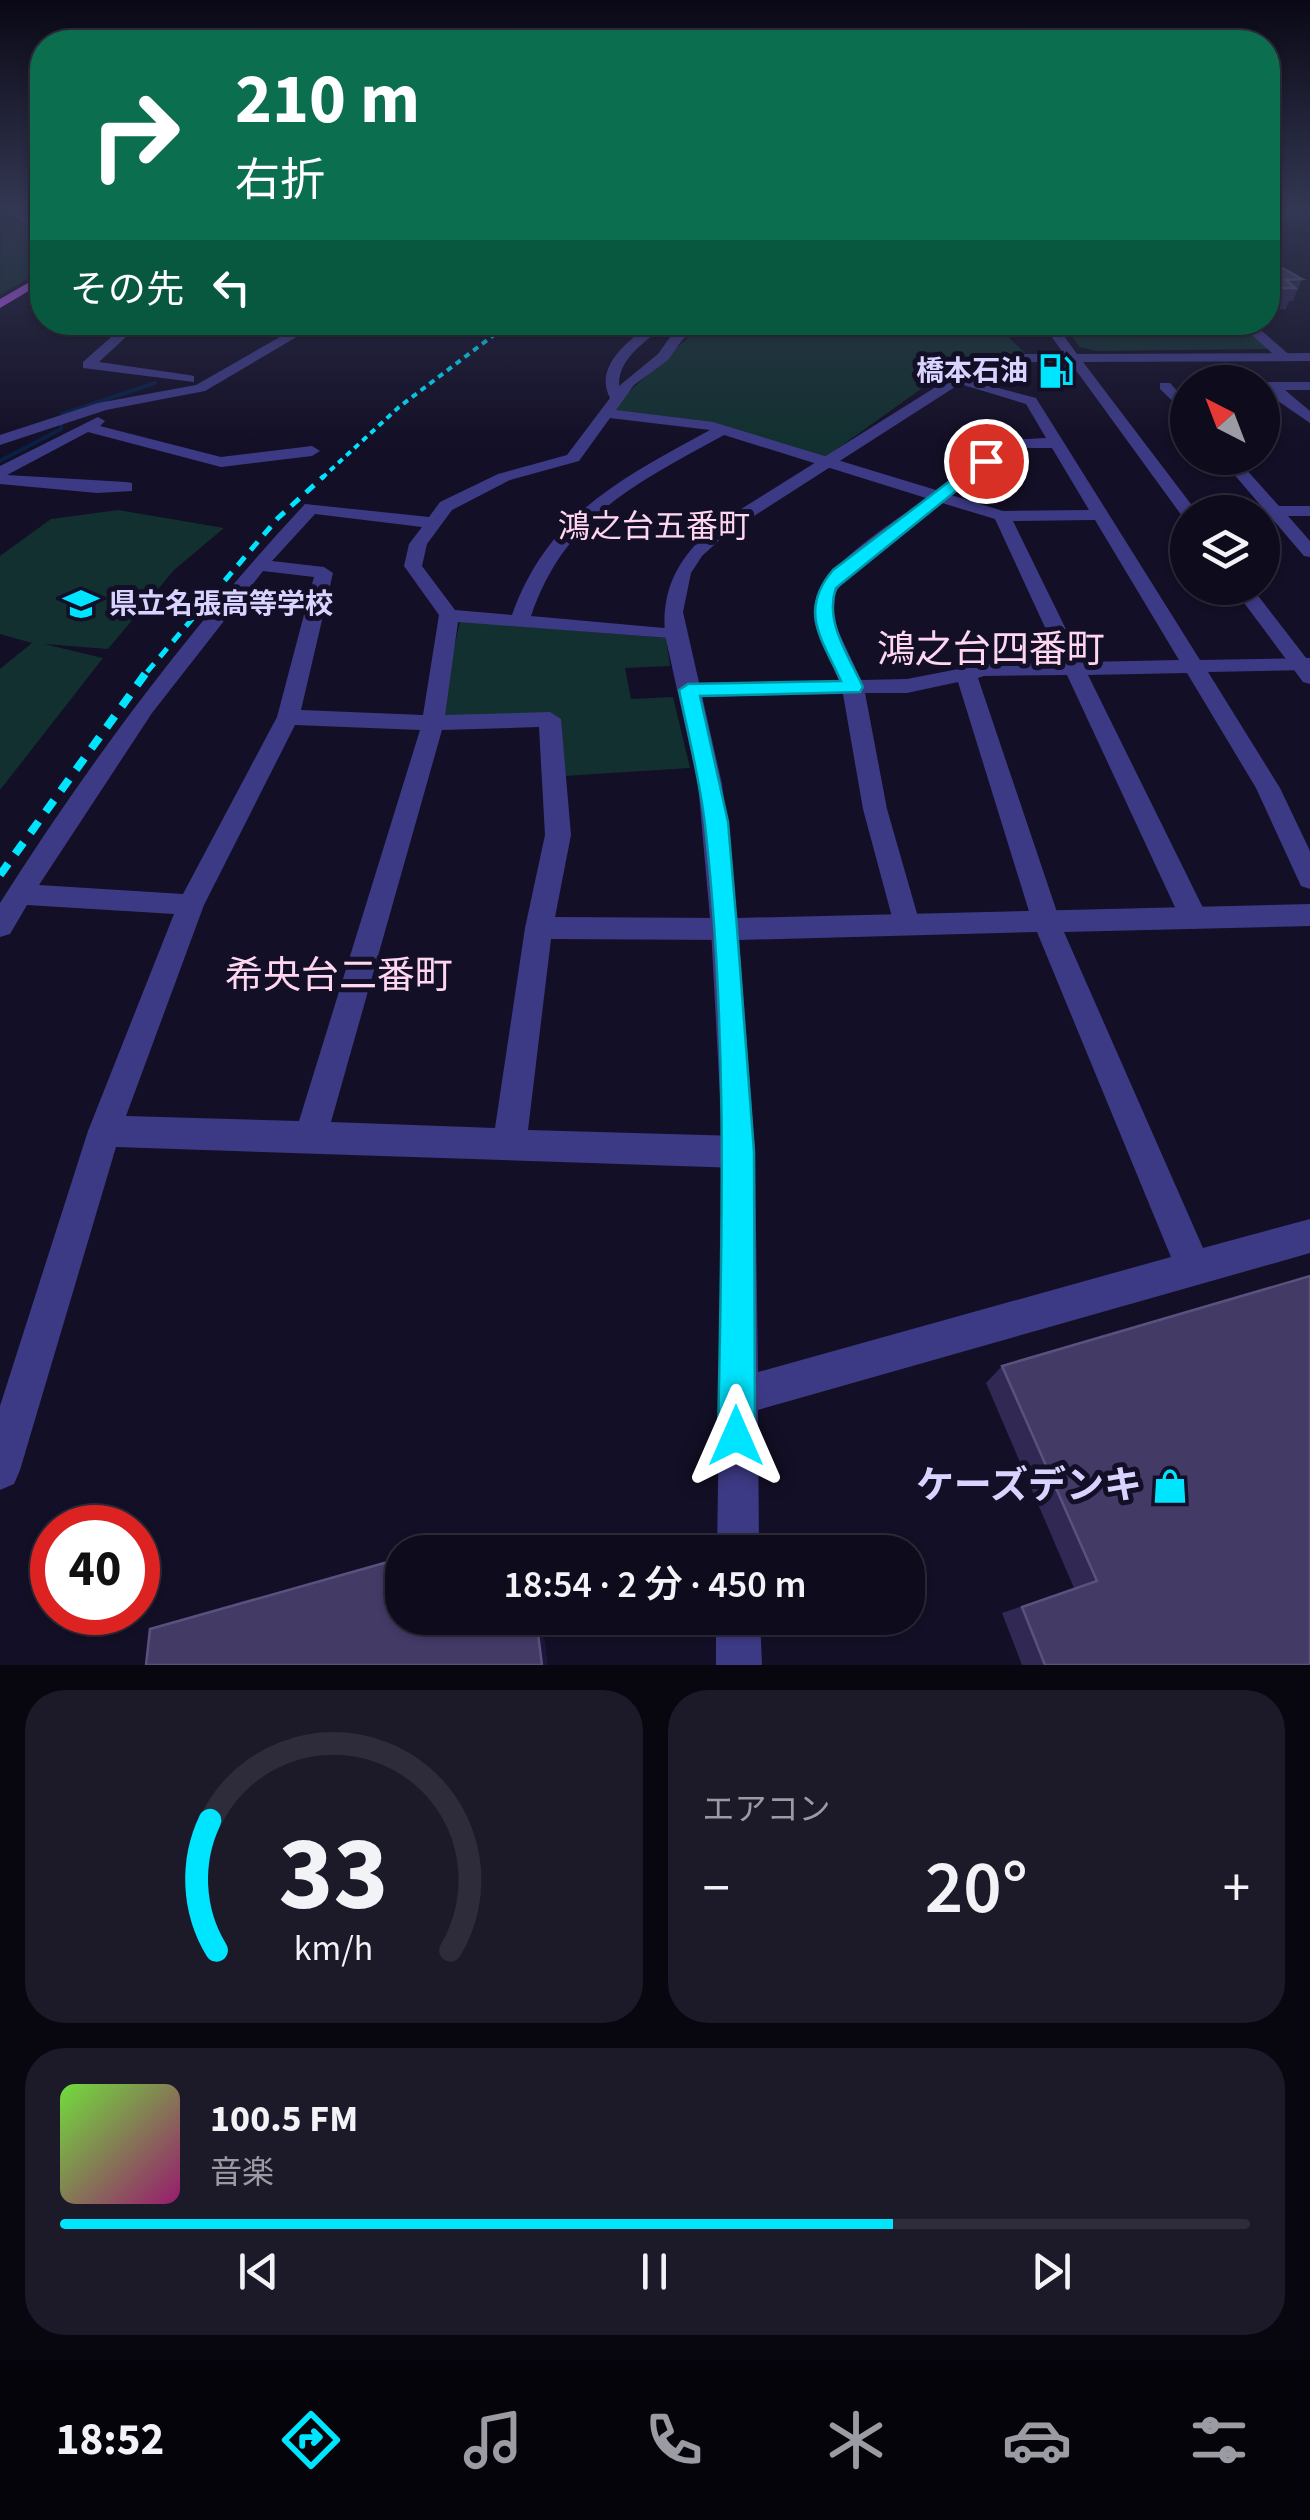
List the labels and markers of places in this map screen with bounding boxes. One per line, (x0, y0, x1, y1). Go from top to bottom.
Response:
place label: 橋本石油 (916, 351, 1028, 391)
fuel station icon: 橋本石油 (1037, 352, 1075, 390)
pin (944, 419, 1029, 504)
place label: 県立名張高等学校 (109, 584, 333, 624)
school or university icon: 県立名張高等学校 (62, 585, 100, 623)
place label: ケーズデンキ (916, 1459, 1142, 1513)
shop icon: ケーズデンキ (1151, 1467, 1189, 1505)

